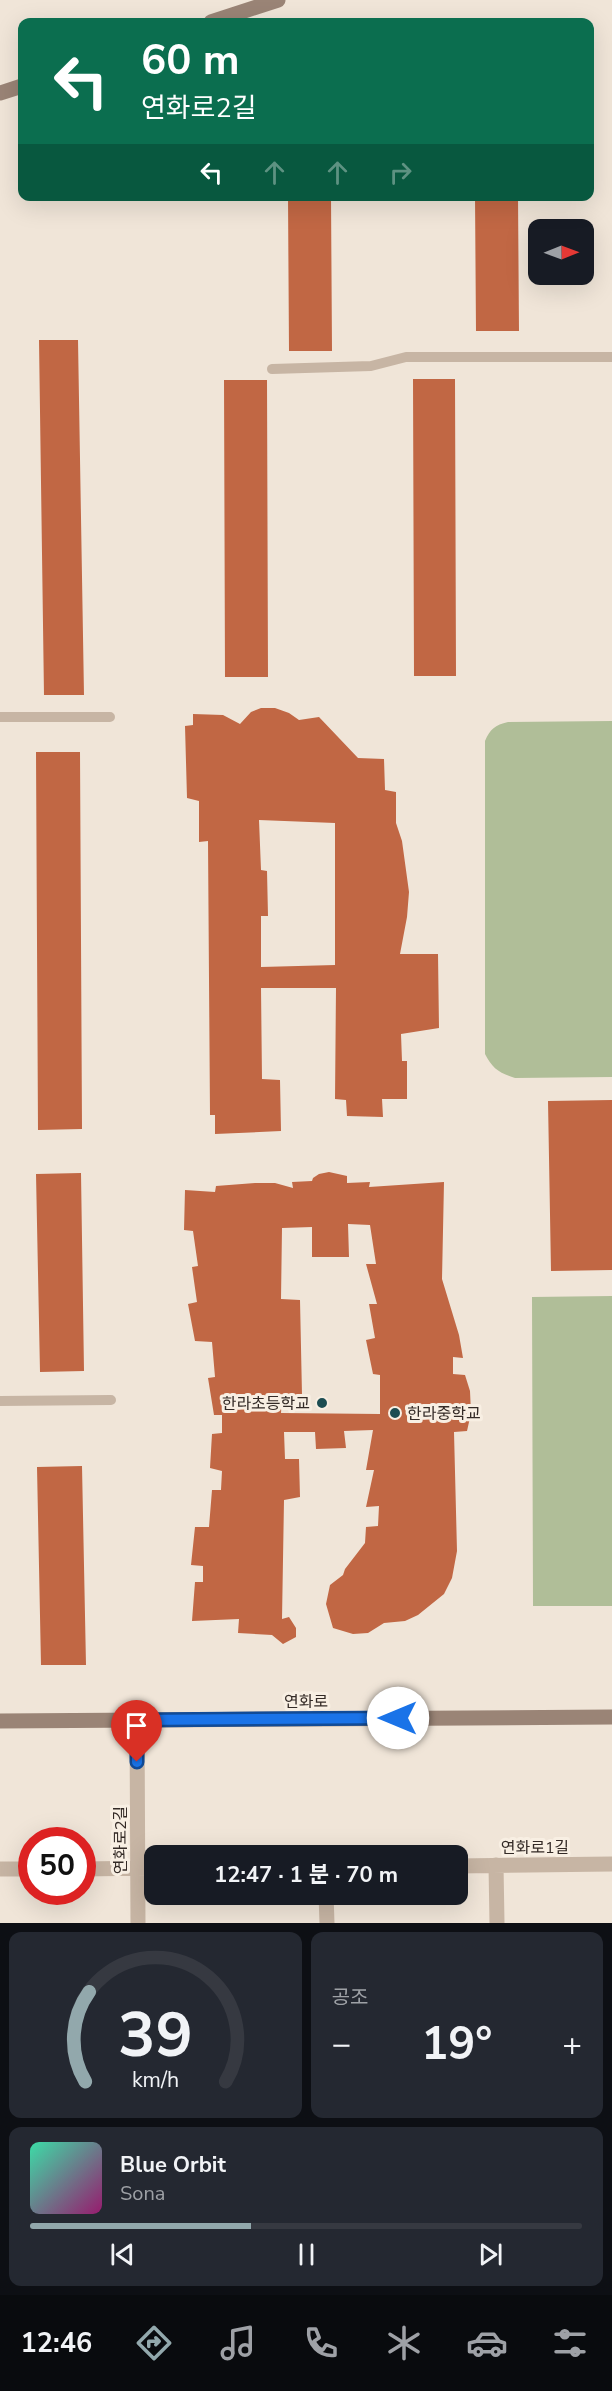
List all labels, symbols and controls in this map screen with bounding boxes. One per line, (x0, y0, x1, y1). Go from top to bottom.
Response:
text: 60 m (141, 32, 240, 89)
icon: left (42, 42, 120, 120)
text: 연화로2길 (141, 90, 257, 127)
icon: left (195, 156, 228, 189)
icon: ahead (258, 156, 291, 189)
icon: ahead (321, 156, 354, 189)
icon: right (384, 156, 417, 189)
north arrow (528, 219, 594, 285)
map controls (528, 219, 594, 285)
place label: 한라초등학교 (222, 1393, 310, 1415)
marker: 한라초등학교 (315, 1396, 329, 1410)
place label: 한라중학교 (407, 1403, 481, 1425)
marker: 한라중학교 (388, 1406, 402, 1420)
position arrow (366, 1686, 430, 1750)
street label: 연화로 (284, 1691, 328, 1713)
pin (111, 1700, 162, 1762)
icon: arrive (120, 1709, 153, 1742)
street label: 연화로2길 (110, 1806, 132, 1874)
speed limit sign: 50 (18, 1827, 96, 1905)
street label: 연화로1길 (501, 1837, 569, 1859)
text: 12:47 · 1 분 · 70 m (214, 1860, 398, 1890)
text: 공조 (332, 1984, 368, 2011)
text: 39 (118, 1993, 193, 2078)
text: 19° (421, 2014, 492, 2075)
text: − (332, 2022, 351, 2067)
text: + (562, 2022, 582, 2067)
text: km/h (132, 2065, 179, 2095)
text: Blue Orbit (120, 2150, 226, 2180)
text: Sona (120, 2180, 165, 2207)
icon: previous (106, 2238, 139, 2271)
icon: pause (290, 2238, 323, 2271)
icon: next (474, 2238, 507, 2271)
icon: directions (133, 2322, 175, 2364)
icon: music (217, 2322, 259, 2364)
icon: phone (300, 2322, 342, 2364)
icon: climate (383, 2322, 425, 2364)
icon: car (466, 2322, 508, 2364)
icon: filters (549, 2322, 591, 2364)
text: 12:46 (21, 2325, 92, 2362)

